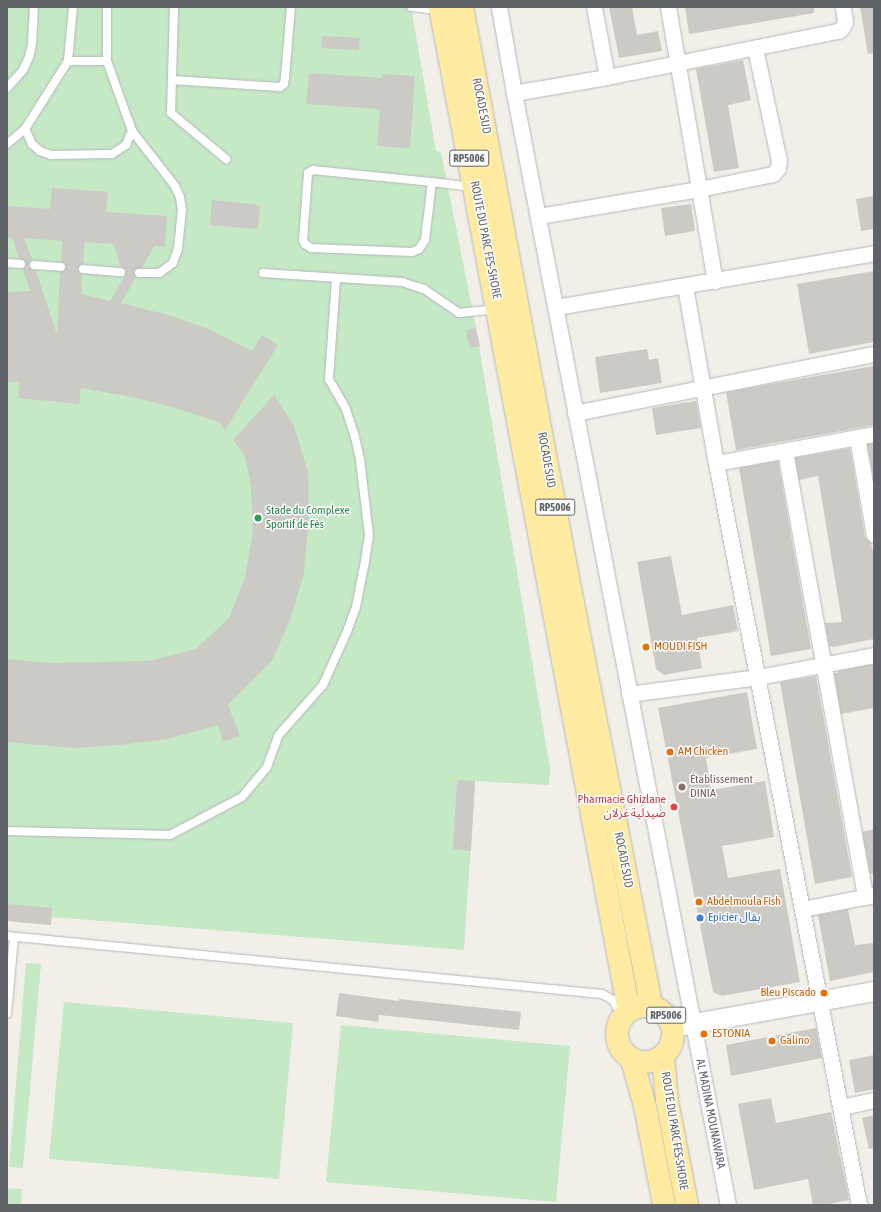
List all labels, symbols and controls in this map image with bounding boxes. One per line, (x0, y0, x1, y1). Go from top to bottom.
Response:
street label: ROCADE SUD (469, 77, 493, 135)
road number: RP5006 (449, 149, 489, 167)
street label: ROUTE DU PARC FES-SHORE (467, 180, 503, 300)
street label: ROCADE SUD (534, 431, 558, 489)
road number: RP5006 (535, 498, 575, 516)
place label: Stade du Complexe Sportif de Fès (266, 504, 350, 532)
marker: Stade du Complexe Sportif de Fès (253, 513, 263, 523)
place label: MOUDI FISH (654, 640, 707, 654)
marker: MOUDI FISH (641, 642, 651, 652)
place label: AM Chicken (678, 745, 728, 759)
marker: AM Chicken (665, 747, 675, 757)
place label: Établissement DINIA (690, 773, 753, 801)
marker: Établissement DINIA (677, 782, 687, 792)
place label: Pharmacie Ghizlane صيدلية غزلان (577, 793, 666, 821)
marker: Pharmacie Ghizlane صيدلية غزلان (669, 802, 679, 812)
street label: ROCADE SUD (611, 831, 635, 889)
place label: Abdelmoula Fish (707, 895, 781, 909)
marker: Abdelmoula Fish (694, 897, 704, 907)
place label: Epicier بقال (708, 911, 760, 925)
marker: Epicier بقال (695, 913, 705, 923)
place label: Bleu Piscado (760, 986, 816, 1000)
marker: Bleu Piscado (819, 988, 829, 998)
road number: RP5006 (646, 1006, 686, 1024)
place label: ESTONIA (712, 1027, 750, 1041)
marker: ESTONIA (699, 1029, 709, 1039)
place label: Galino (780, 1034, 809, 1048)
marker: Galino (767, 1036, 777, 1046)
street label: AL MADINA MOUNAWARA (692, 1058, 728, 1170)
street label: ROUTE DU PARC FES-SHORE (658, 1071, 690, 1191)

